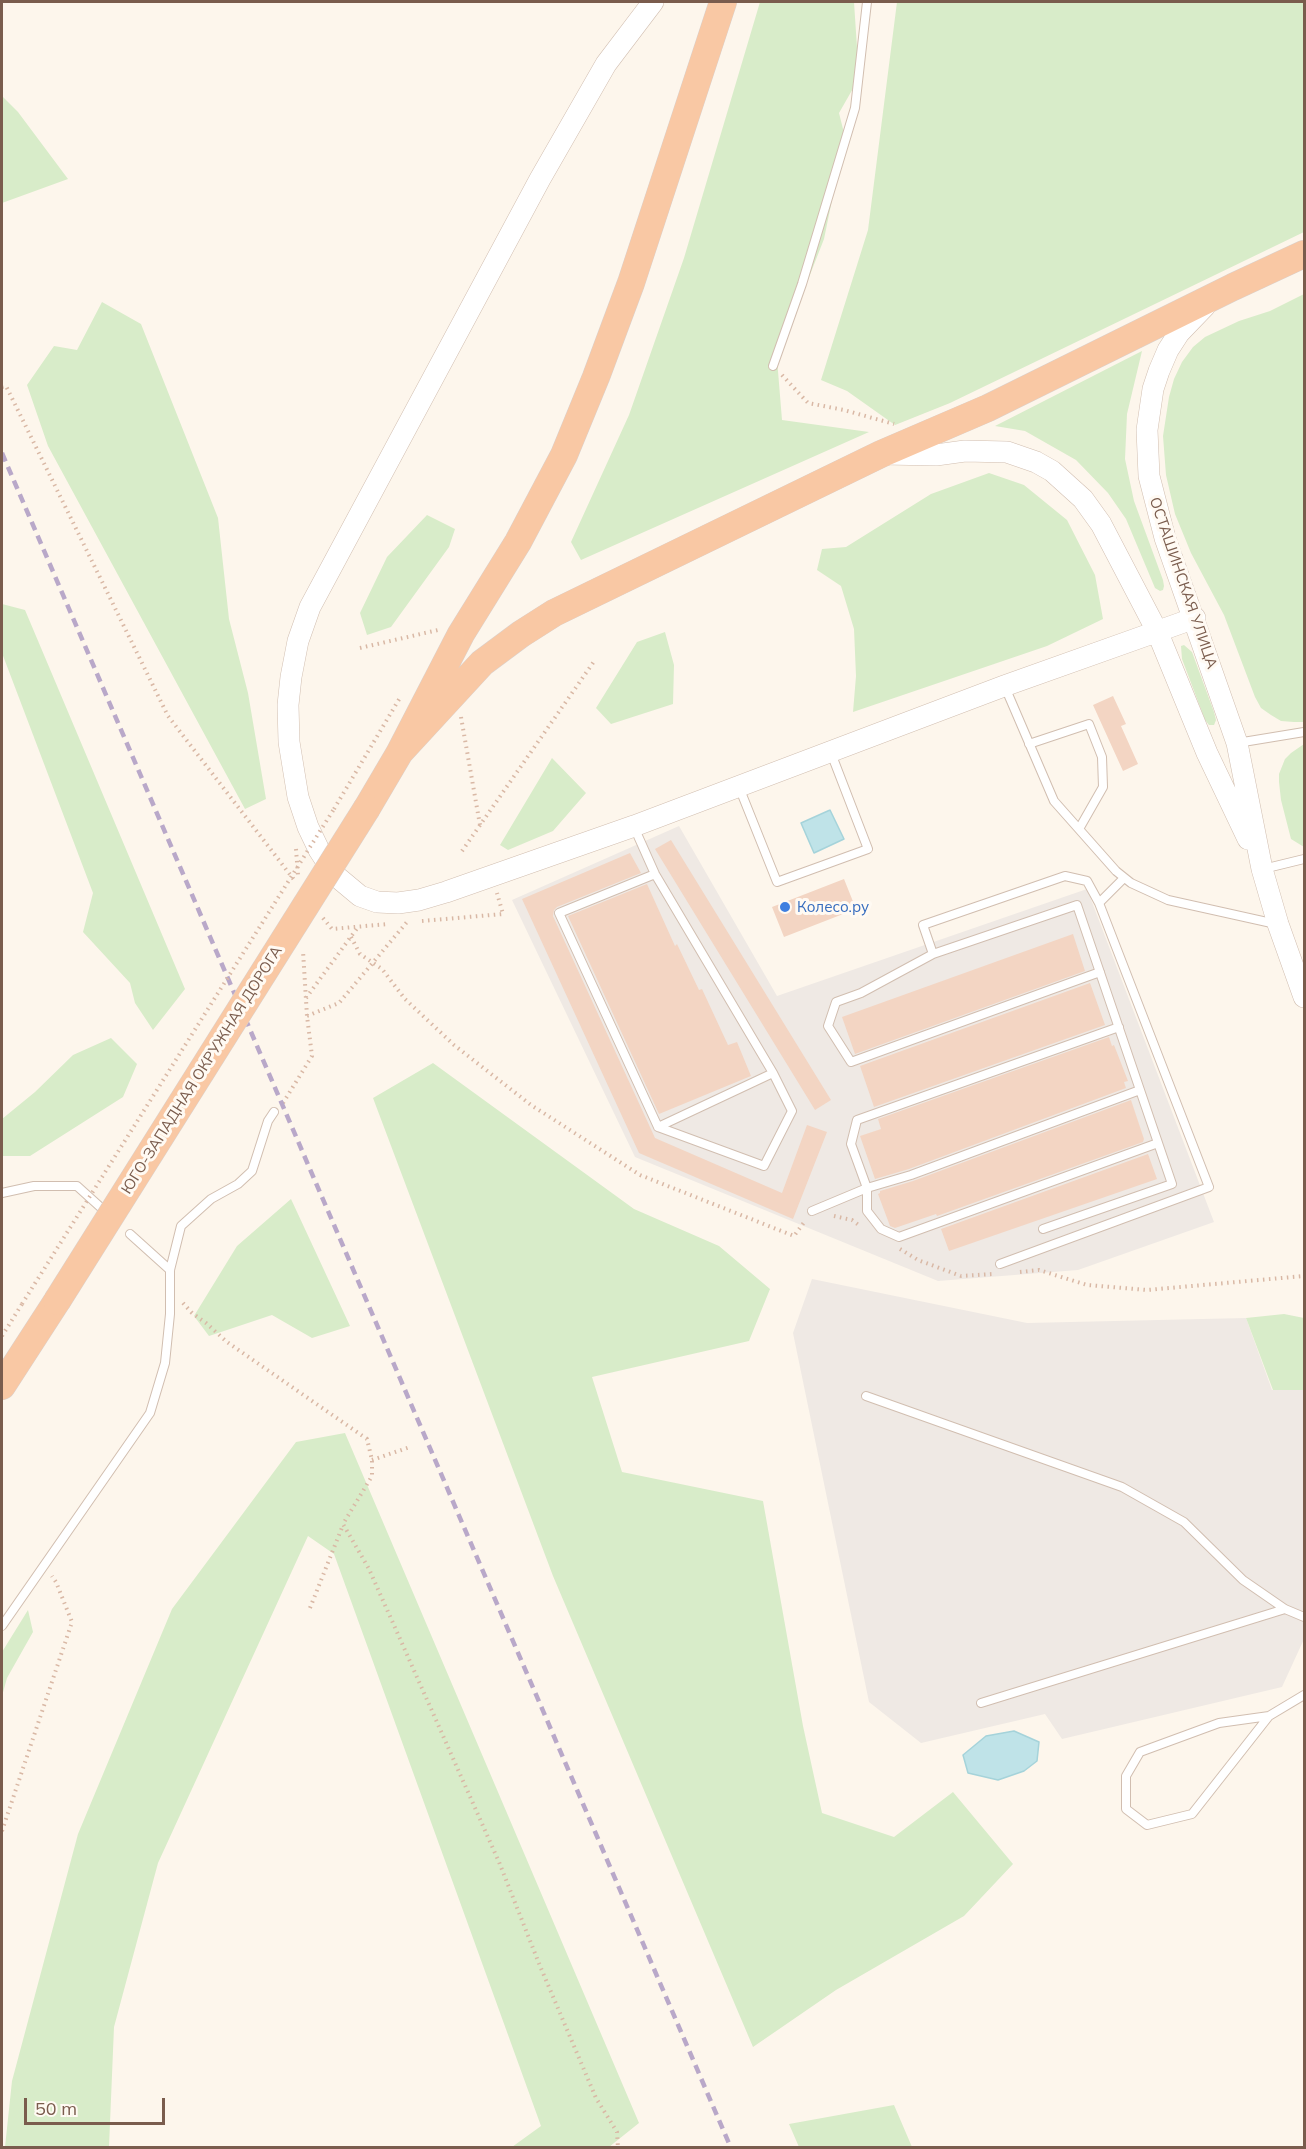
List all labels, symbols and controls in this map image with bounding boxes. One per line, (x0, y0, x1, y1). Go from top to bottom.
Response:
street label: ОСТАШИНСКАЯ УЛИЦА (1145, 495, 1221, 671)
place label: Колесо.ру (797, 898, 869, 916)
marker: Колесо.ру (778, 900, 792, 914)
street label: ЮГО-ЗАПАДНАЯ ОКРУЖНАЯ ДОРОГА (118, 943, 286, 1197)
scale bar (27, 2086, 168, 2124)
text: 50 m (35, 2097, 77, 2120)

